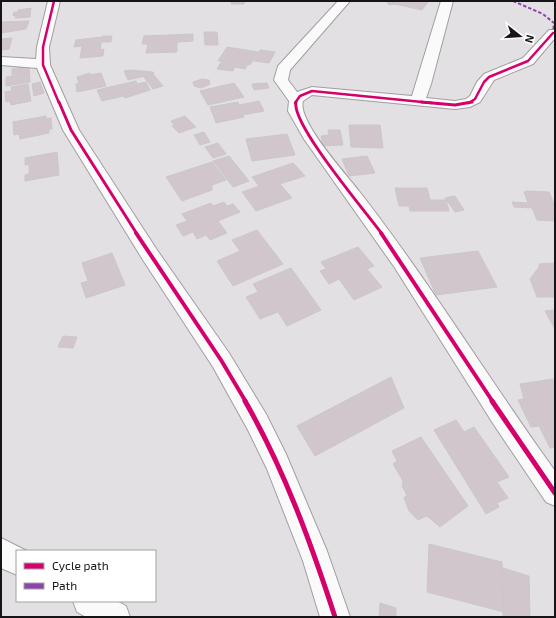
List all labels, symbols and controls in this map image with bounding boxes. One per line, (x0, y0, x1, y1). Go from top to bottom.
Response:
north arrow (500, 16, 540, 56)
text: N (523, 33, 537, 45)
legend (16, 550, 156, 602)
text: Cycle path (52, 558, 109, 572)
text: Path (52, 578, 77, 592)

